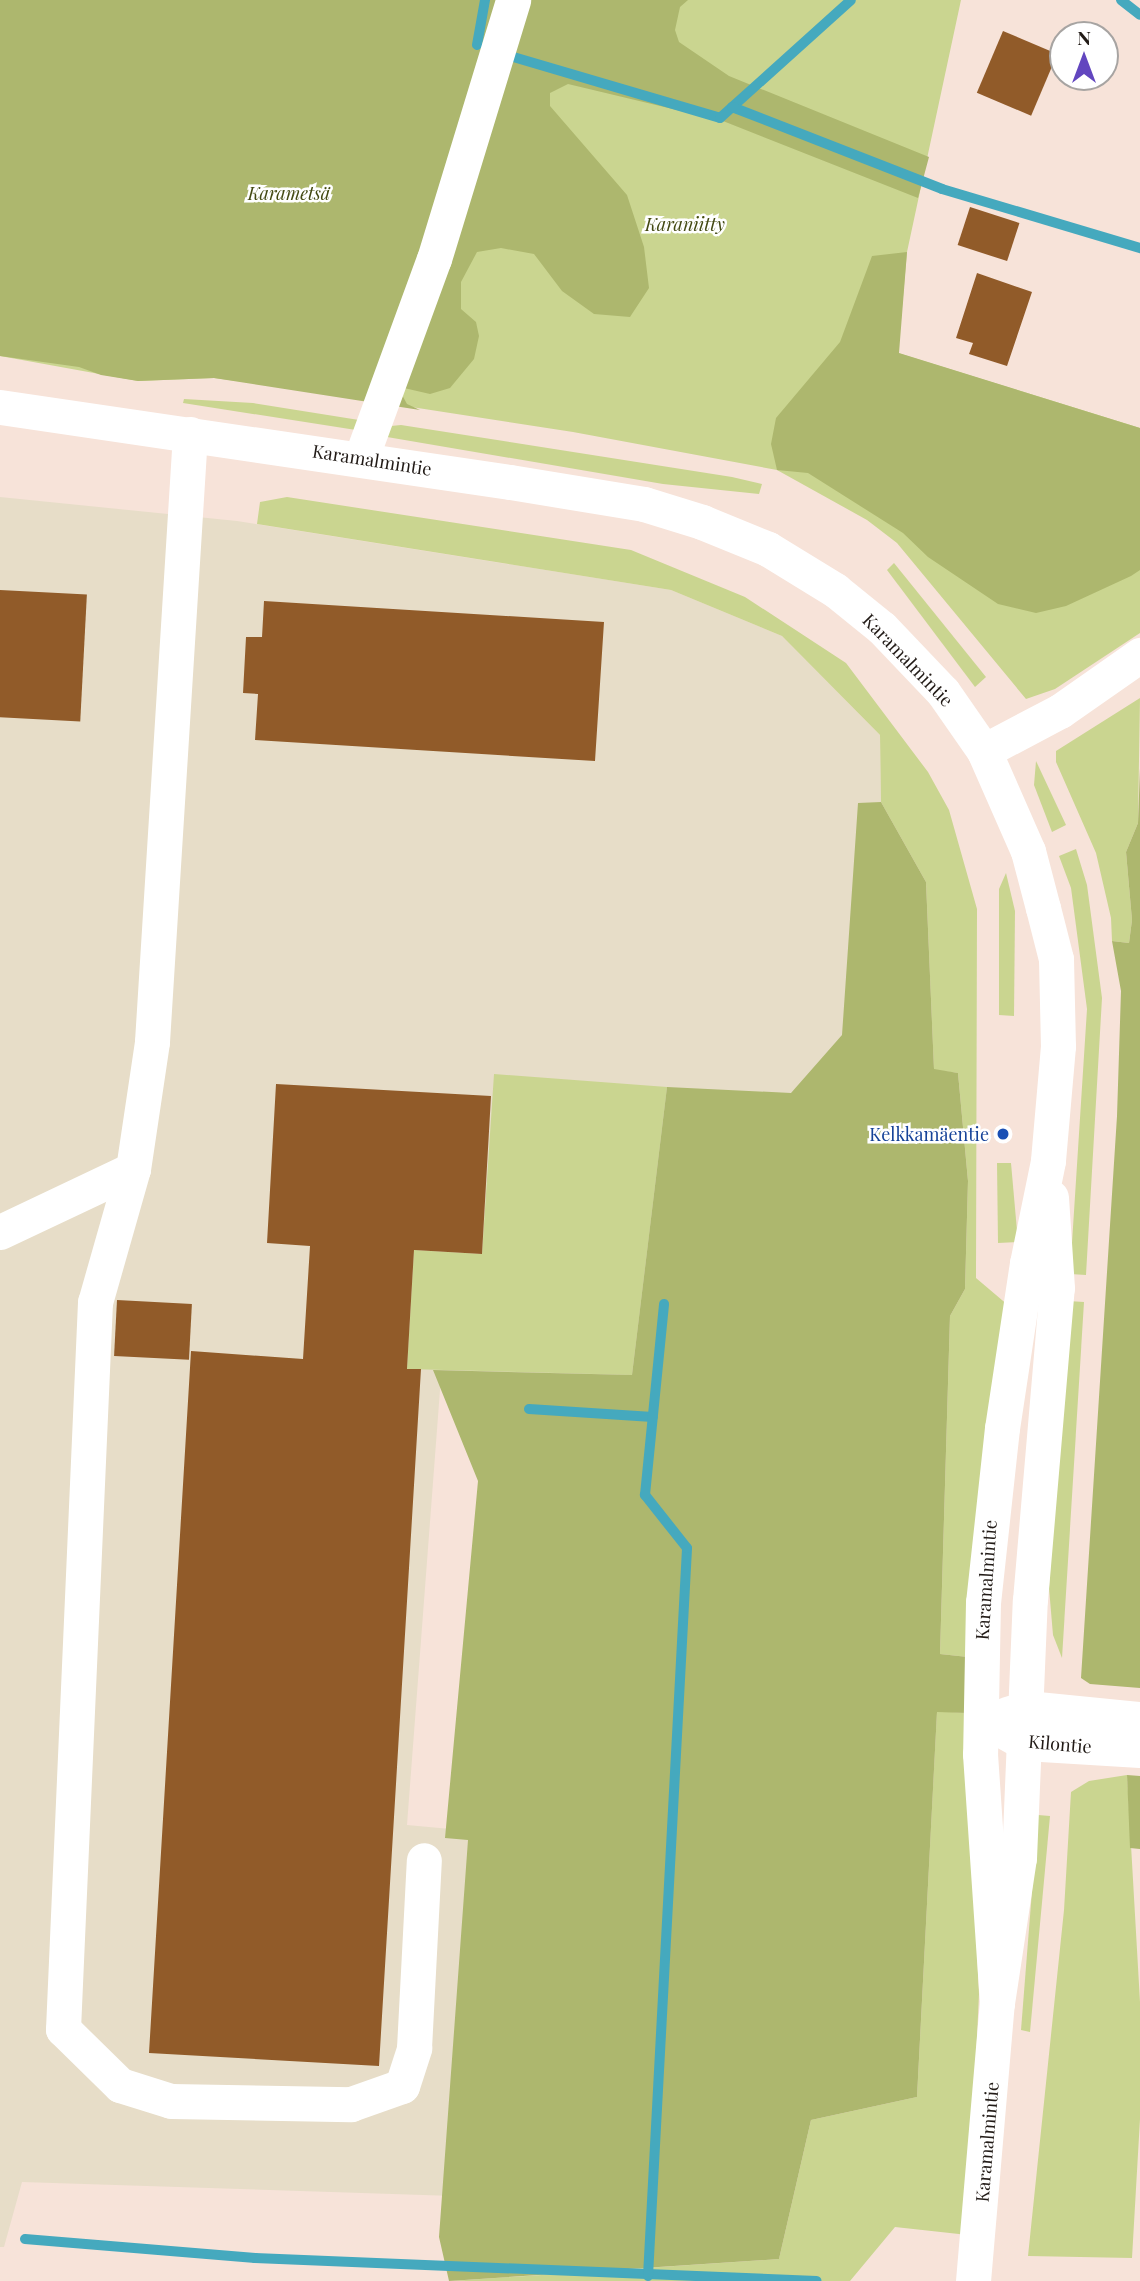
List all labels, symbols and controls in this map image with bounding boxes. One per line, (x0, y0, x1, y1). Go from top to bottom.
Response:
north arrow (1049, 21, 1119, 91)
text: N (1077, 24, 1091, 50)
park label: Karametsä (248, 182, 330, 204)
park label: Karaniitty (645, 213, 725, 235)
street label: Karamalmintie (311, 440, 433, 480)
street label: Karamalmintie (858, 609, 958, 711)
place label: Kelkkamäentie (869, 1123, 989, 1145)
marker: Kelkkamäentie (995, 1126, 1011, 1142)
street label: Karamalmintie (971, 1519, 1001, 1641)
street label: Kilontie (1027, 1730, 1093, 1758)
street label: Karamalmintie (971, 2081, 1003, 2203)

